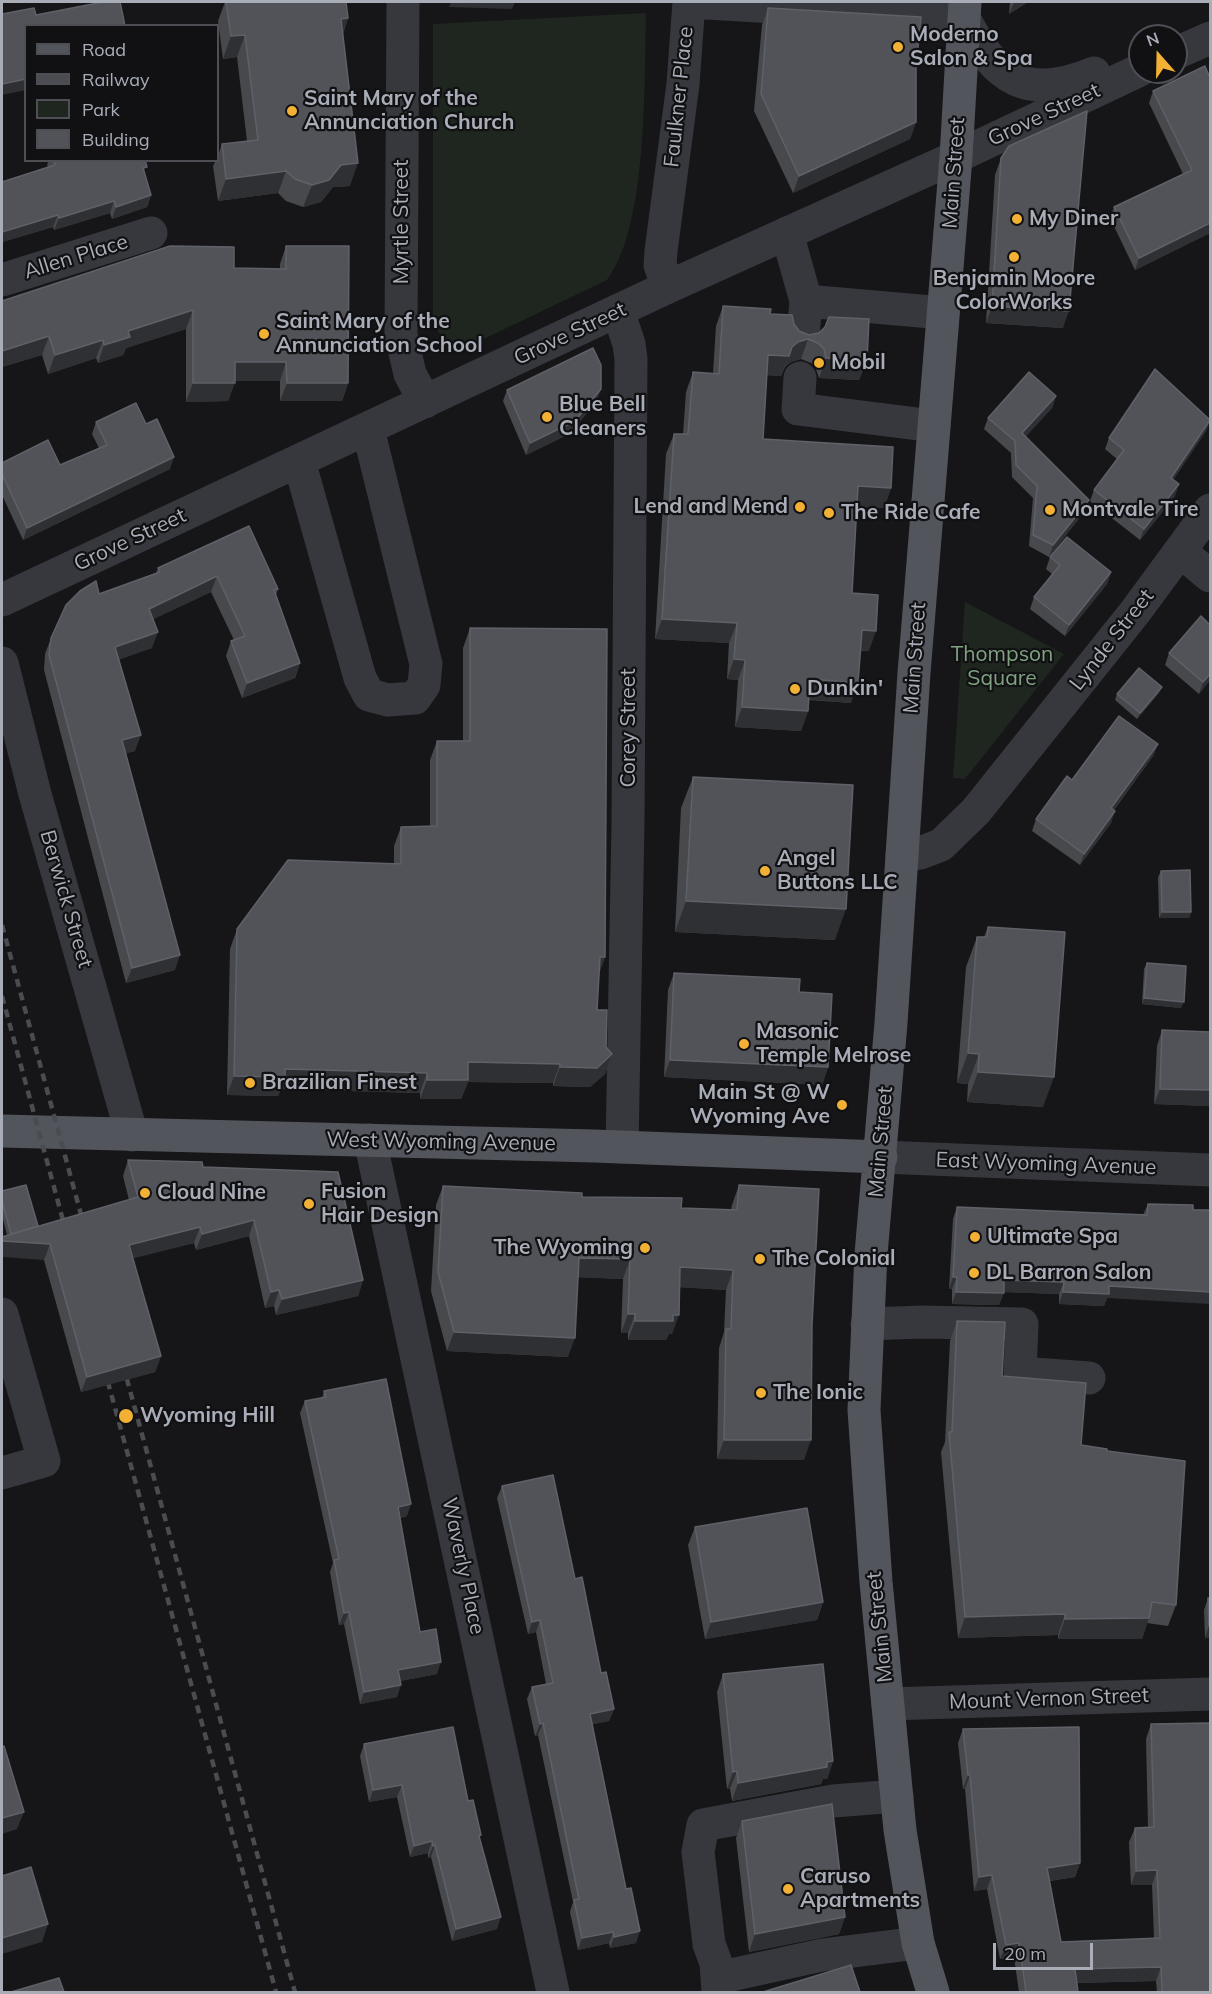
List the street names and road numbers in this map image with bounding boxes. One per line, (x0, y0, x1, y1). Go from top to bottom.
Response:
street label: Faulkner Place (659, 25, 699, 169)
street label: Grove Street (984, 78, 1104, 152)
street label: Main Street (938, 117, 970, 229)
street label: Myrtle Street (389, 160, 415, 284)
street label: Allen Place (21, 229, 131, 285)
street label: Grove Street (510, 297, 630, 371)
street label: Grove Street (70, 503, 190, 577)
street label: Lynde Street (1065, 584, 1159, 696)
street label: Main Street (899, 602, 931, 714)
street label: Corey Street (616, 668, 642, 788)
street label: Berwick Street (34, 827, 98, 971)
street label: Main Street (864, 1085, 898, 1199)
street label: West Wyoming Avenue (326, 1127, 556, 1157)
street label: East Wyoming Avenue (935, 1148, 1157, 1180)
street label: Waverly Place (436, 1495, 490, 1637)
street label: Main Street (862, 1570, 898, 1684)
street label: Mount Vernon Street (949, 1683, 1149, 1715)

